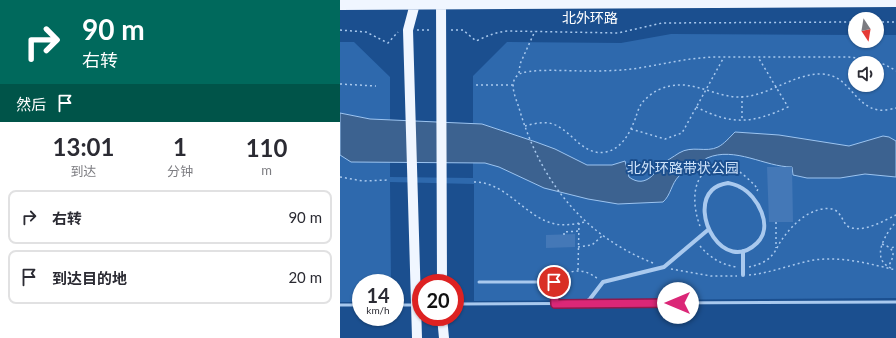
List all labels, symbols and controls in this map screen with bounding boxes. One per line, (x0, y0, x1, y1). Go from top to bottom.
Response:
street label: 北外环路 (562, 9, 618, 26)
text: 90 m (82, 12, 145, 46)
north arrow (848, 12, 884, 48)
map controls (848, 12, 884, 92)
icon: right (16, 16, 68, 68)
text: 右转 (82, 49, 118, 71)
button: sound (848, 56, 884, 92)
icon: arrive (54, 92, 76, 114)
text: 然后 (16, 95, 46, 113)
text: 13:01 (53, 132, 114, 161)
text: 1 (173, 132, 187, 161)
text: 110 (246, 133, 287, 162)
park label: 北外环路带状公园 (627, 159, 739, 176)
text: m (261, 162, 272, 178)
text: 到达 (71, 163, 97, 179)
text: 分钟 (167, 163, 193, 179)
icon: right (18, 206, 40, 228)
text: 90 m (288, 208, 322, 226)
text: 右转 (52, 209, 82, 227)
pin (537, 265, 571, 299)
icon: arrive (18, 266, 40, 288)
text: 20 m (288, 268, 322, 286)
text: 到达目的地 (52, 269, 127, 287)
icon: arrive (543, 271, 565, 293)
speed limit sign: 20 (412, 274, 464, 326)
position arrow (657, 282, 699, 324)
text: 14 (366, 283, 390, 307)
text: km/h (366, 304, 390, 316)

